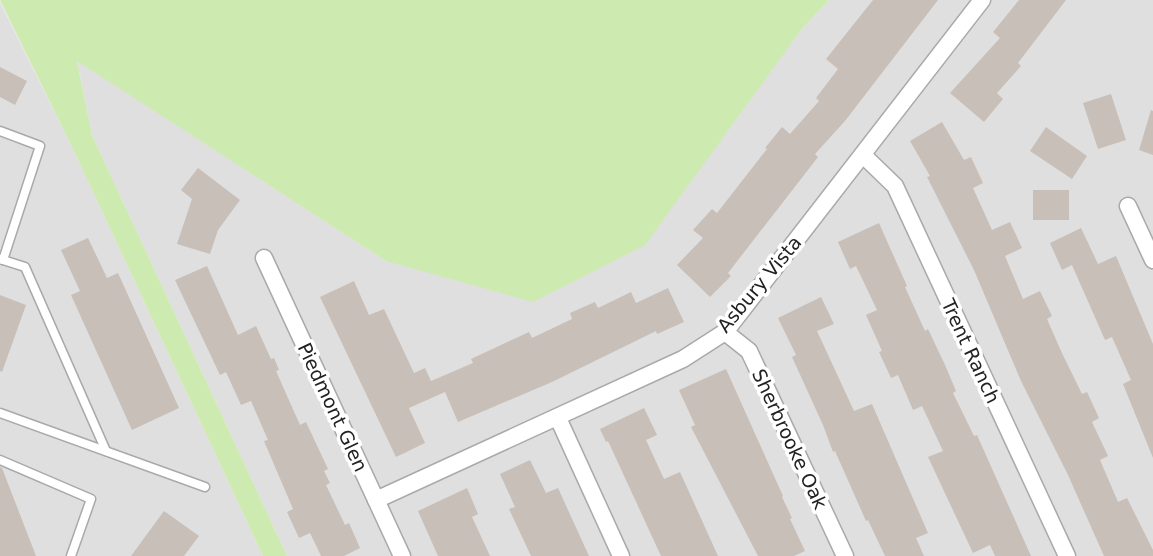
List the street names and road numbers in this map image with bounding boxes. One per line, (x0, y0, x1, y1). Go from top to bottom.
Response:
street label: Asbury Vista (712, 231, 806, 337)
street label: Trent Ranch (937, 295, 1005, 407)
street label: Piedmont Glen (294, 339, 372, 475)
street label: Sherbrooke Oak (748, 365, 832, 513)

